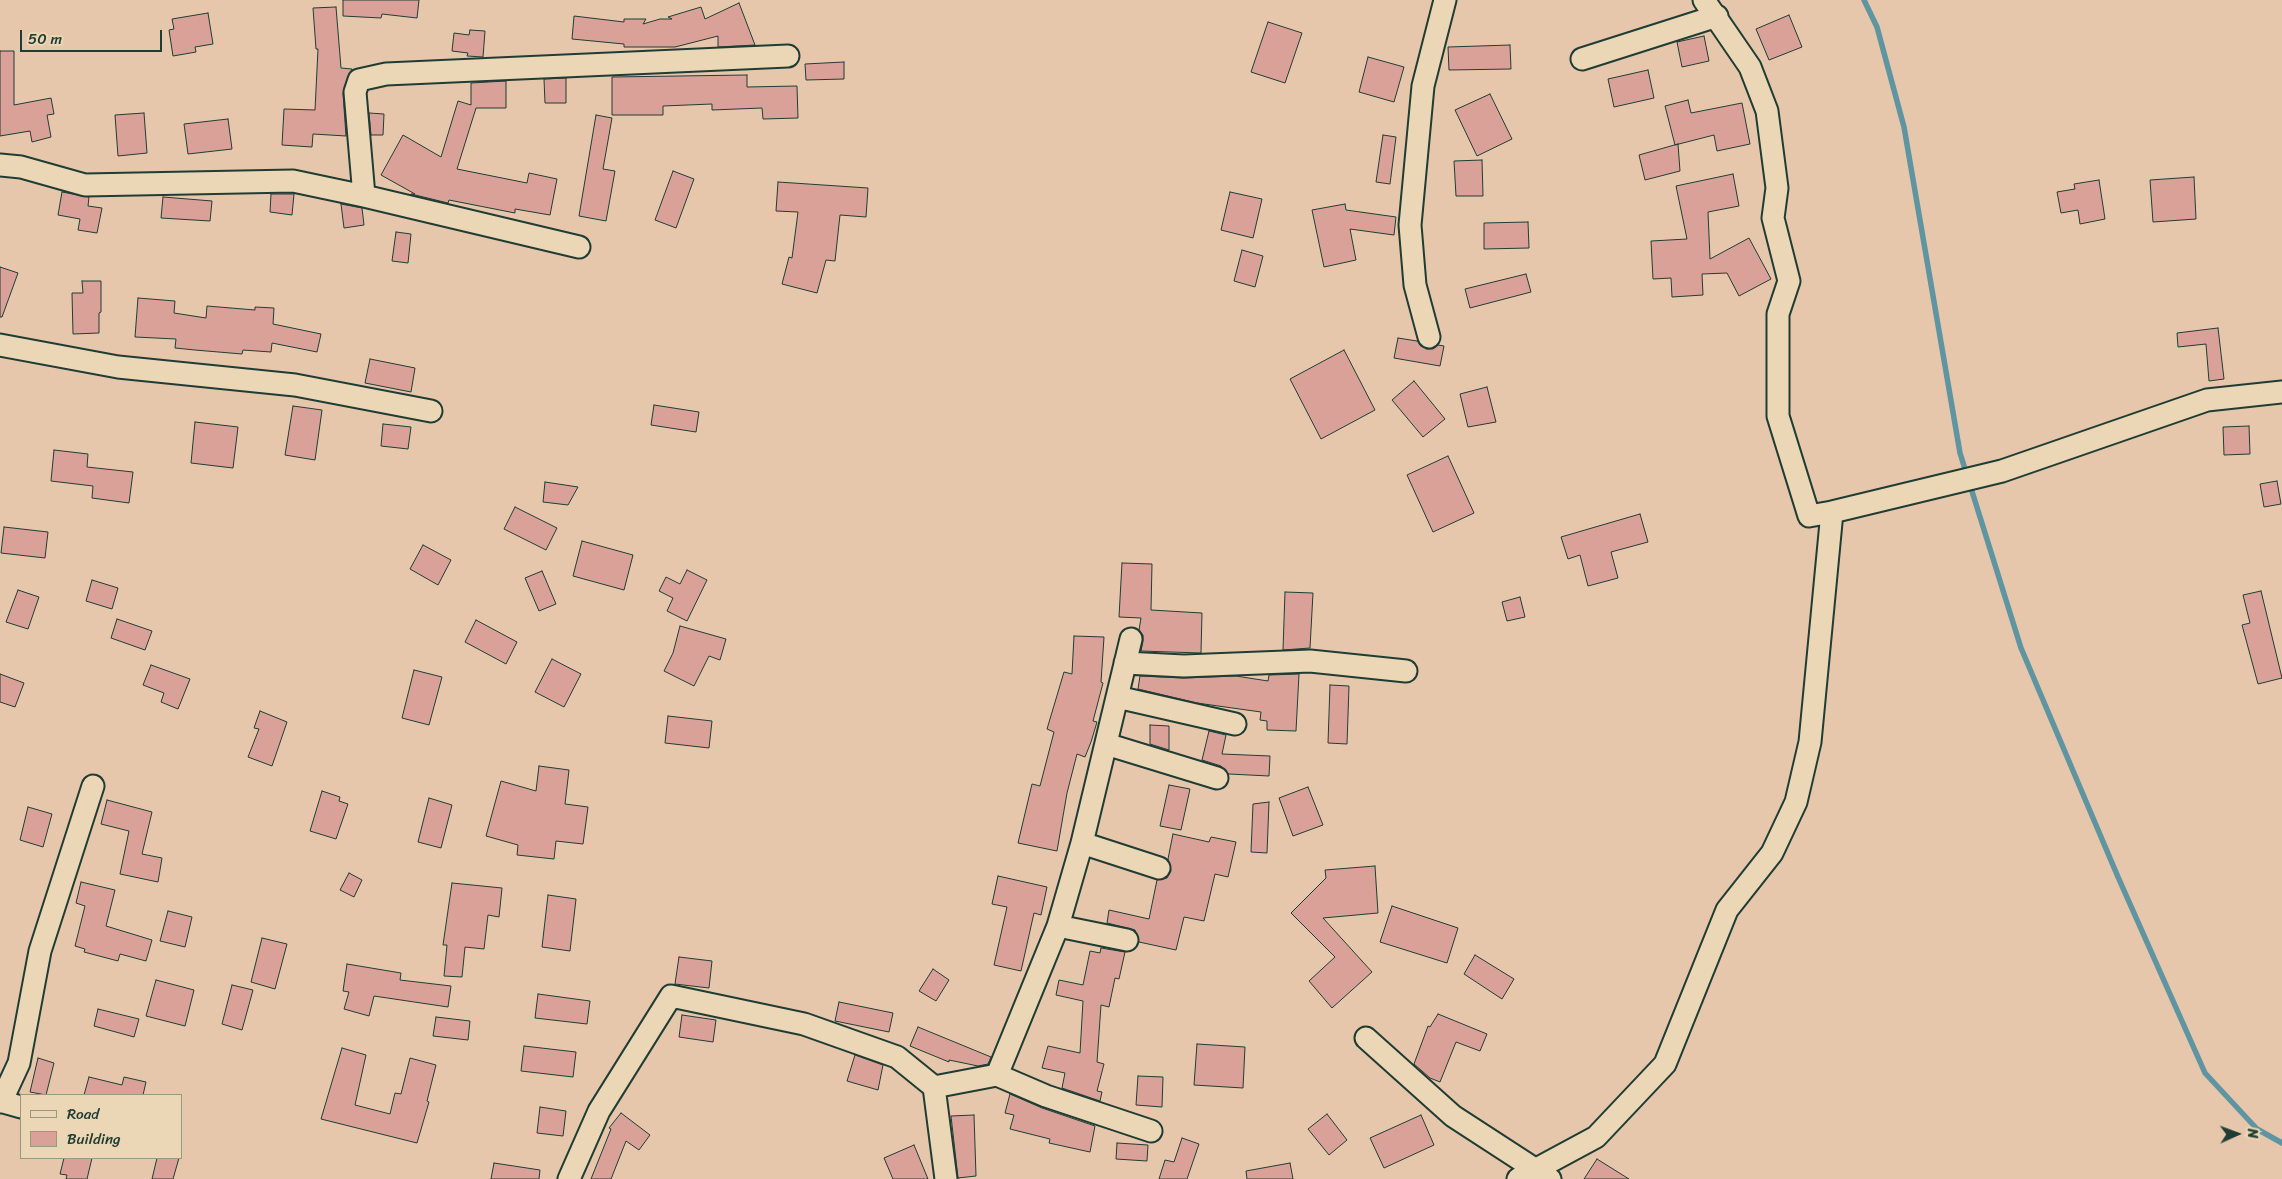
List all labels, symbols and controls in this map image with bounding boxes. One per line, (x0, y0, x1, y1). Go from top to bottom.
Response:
scale bar (22, 20, 165, 52)
text: 50 m (28, 26, 62, 52)
legend (20, 1094, 182, 1159)
text: Road (67, 1101, 99, 1127)
north arrow (2212, 1109, 2262, 1159)
text: Building (67, 1126, 121, 1152)
text: N (2240, 1128, 2265, 1139)

